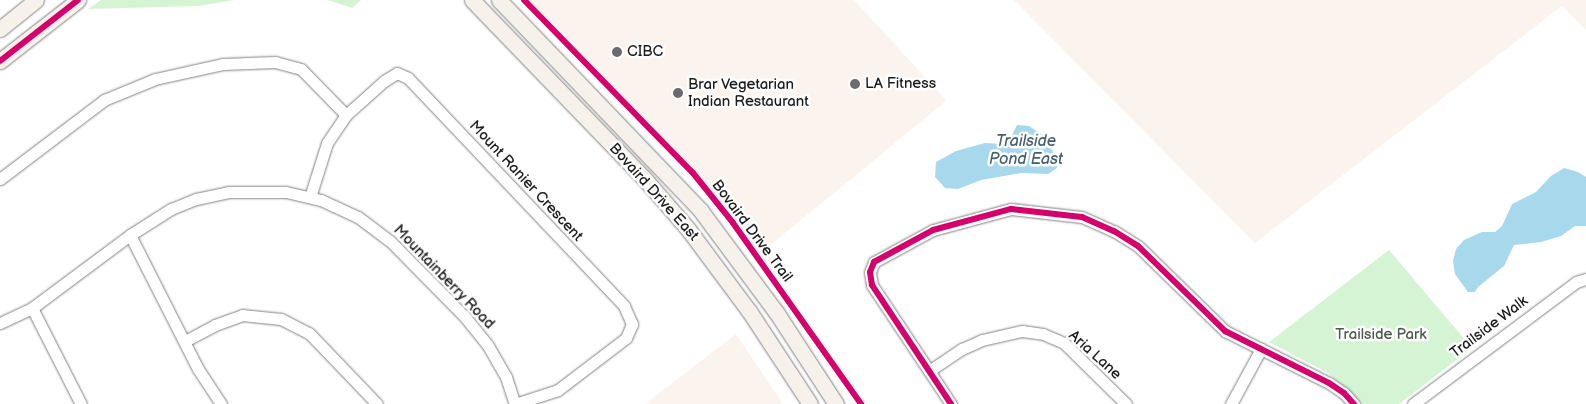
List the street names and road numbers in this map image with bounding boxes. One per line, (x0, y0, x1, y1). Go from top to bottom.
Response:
street label: Mount Ranier Crescent (465, 117, 587, 245)
street label: Bovaird Drive East (605, 139, 703, 245)
street label: Bovaird Drive Trail (708, 176, 796, 286)
street label: Mountainberry Road (389, 221, 499, 333)
street label: Trailside Walk (1446, 292, 1532, 362)
street label: Aria Lane (1065, 327, 1125, 383)

